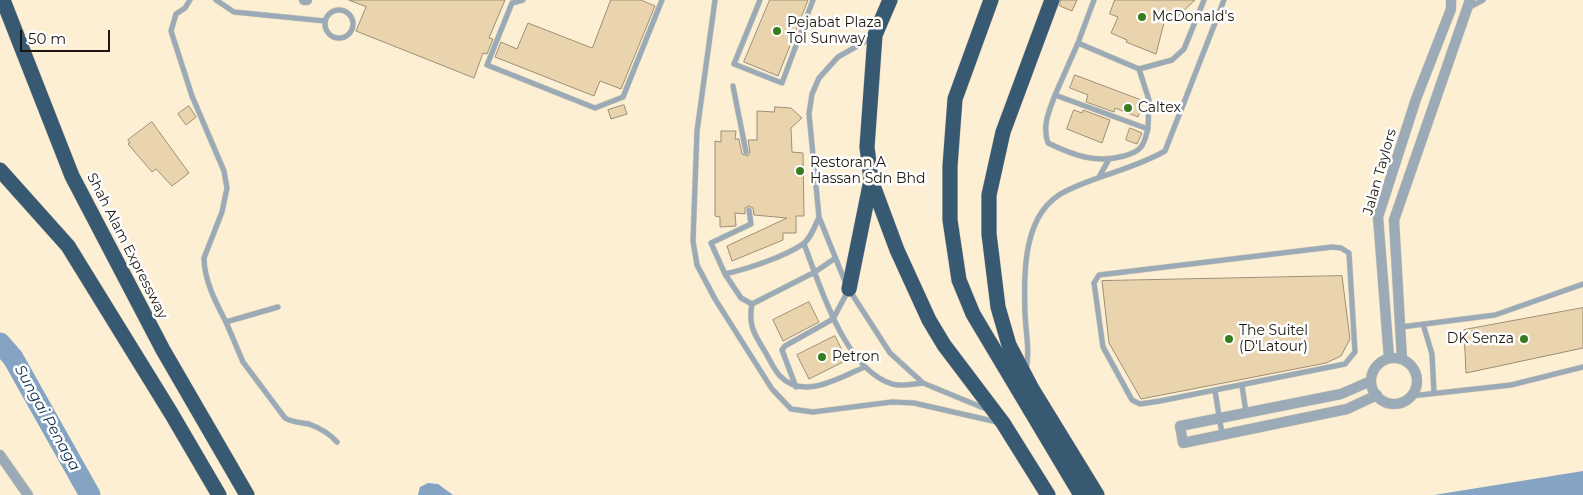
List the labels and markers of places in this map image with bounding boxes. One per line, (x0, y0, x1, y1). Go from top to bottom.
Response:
place label: McDonald's (1152, 9, 1234, 25)
marker: McDonald's (1136, 11, 1148, 23)
place label: Pejabat Plaza Tol Sunway (787, 15, 882, 48)
marker: Pejabat Plaza Tol Sunway (771, 25, 783, 37)
place label: Caltex (1138, 100, 1181, 116)
marker: Caltex (1122, 102, 1134, 114)
place label: Restoran A Hassan Sdn Bhd (810, 155, 925, 188)
marker: Restoran A Hassan Sdn Bhd (794, 165, 806, 177)
place label: The Suitel (D'Latour) (1239, 323, 1308, 356)
place label: DK Senza (1447, 331, 1514, 347)
marker: The Suitel (D'Latour) (1223, 333, 1235, 345)
marker: DK Senza (1518, 333, 1530, 345)
place label: Petron (832, 349, 880, 365)
marker: Petron (816, 351, 828, 363)

